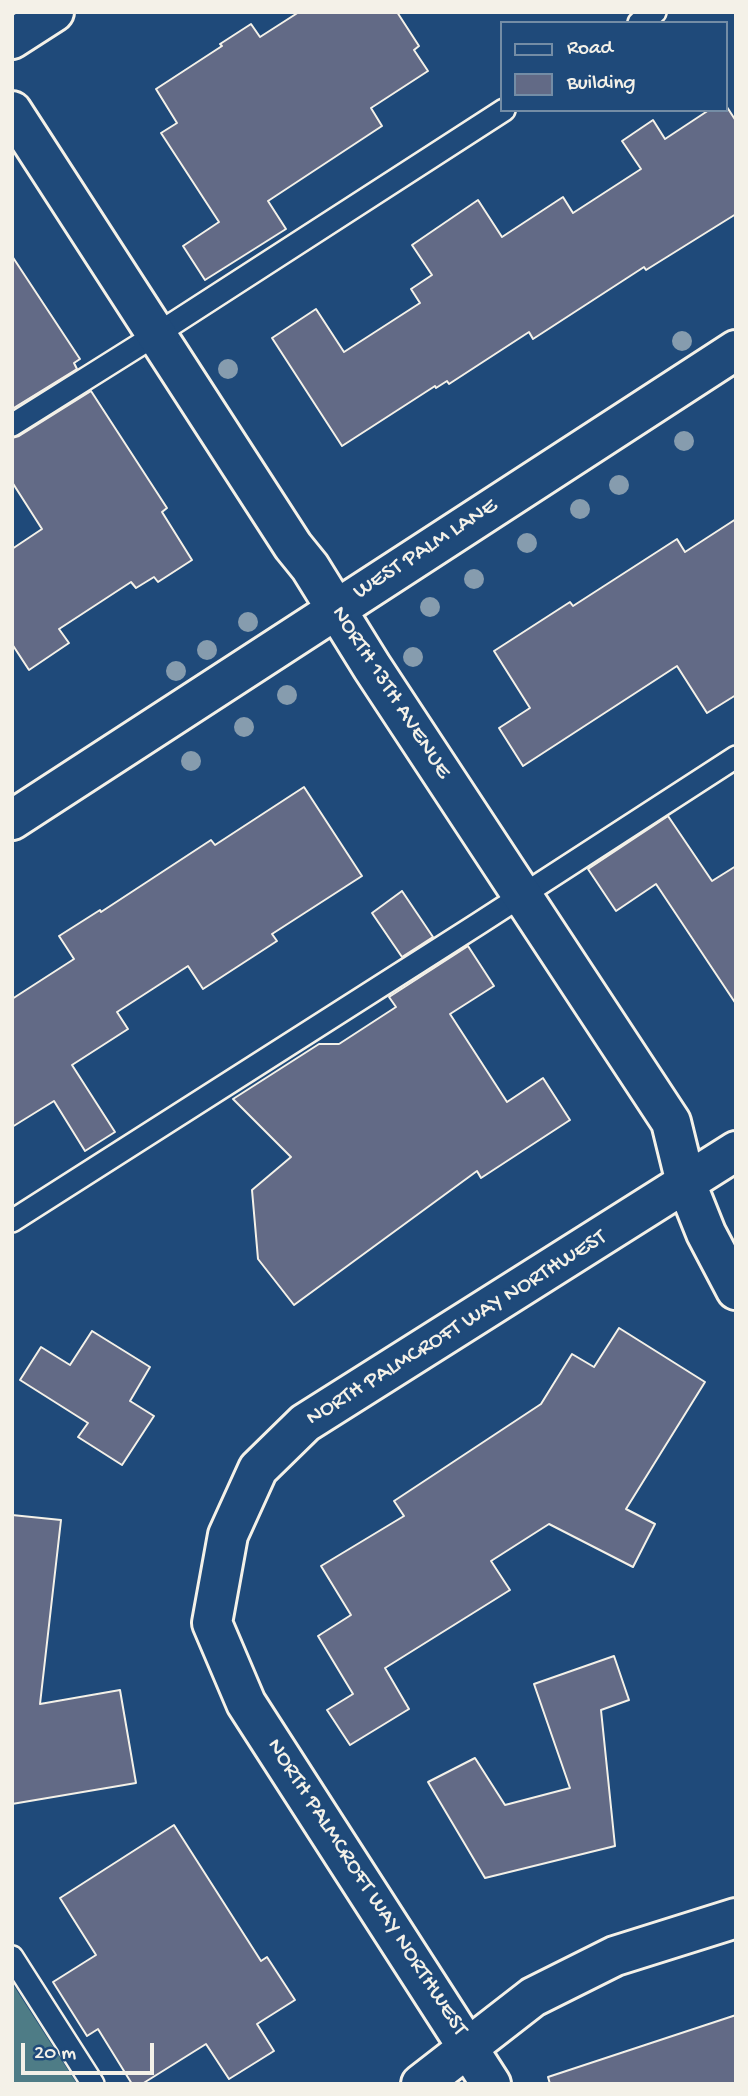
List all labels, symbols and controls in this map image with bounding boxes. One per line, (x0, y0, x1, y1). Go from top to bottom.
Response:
legend (500, 21, 727, 112)
text: Road (567, 37, 613, 62)
text: Building (567, 72, 636, 97)
street label: WEST PALM LANE (349, 493, 503, 607)
street label: NORTH 13TH AVENUE (324, 601, 456, 785)
street label: NORTH PALMCROFT WAY NORTHWEST (302, 1225, 612, 1433)
street label: NORTH PALMCROFT WAY NORTHWEST (259, 1734, 473, 2042)
scale bar (24, 2030, 158, 2074)
text: 20 m (34, 2042, 76, 2067)

